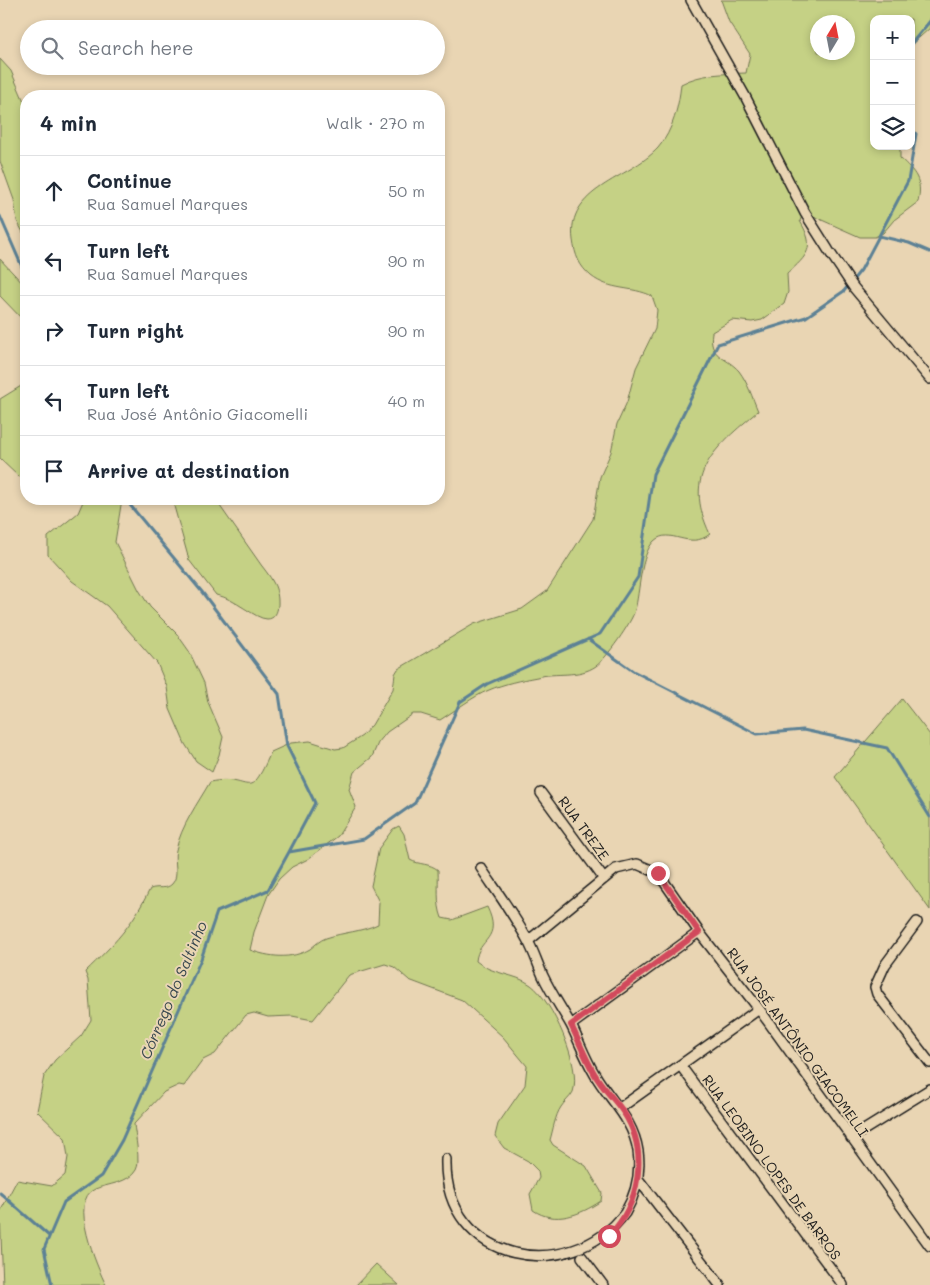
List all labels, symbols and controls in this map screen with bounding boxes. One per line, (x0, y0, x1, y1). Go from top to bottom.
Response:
north arrow (810, 15, 855, 60)
map controls (870, 15, 915, 150)
button: + (870, 15, 915, 60)
search box (20, 20, 445, 75)
icon: search (38, 34, 66, 62)
text: Search here (78, 35, 194, 60)
button: − (870, 60, 915, 105)
button: layers (870, 105, 915, 150)
text: 4 min (40, 109, 97, 136)
text: Walk · 270 m (326, 112, 425, 133)
text: Continue (87, 168, 172, 193)
icon: ahead (40, 177, 68, 205)
text: 50 m (388, 180, 425, 201)
text: Rua Samuel Marques (87, 193, 248, 214)
text: Turn left (87, 238, 170, 263)
icon: left (40, 247, 68, 275)
text: 90 m (388, 250, 425, 271)
text: Rua Samuel Marques (87, 263, 248, 284)
icon: right (40, 317, 68, 345)
text: Turn right (87, 318, 184, 343)
text: 90 m (388, 320, 425, 341)
text: Turn left (87, 378, 170, 403)
icon: left (40, 387, 68, 415)
text: 40 m (388, 390, 425, 411)
text: Rua José Antônio Giacomelli (87, 403, 308, 424)
icon: arrive (40, 457, 68, 485)
text: Arrive at destination (87, 458, 290, 483)
street label: RUA TREZE (554, 792, 614, 864)
route end (647, 862, 670, 885)
water label: Córrego do Saltinho (135, 918, 211, 1062)
street label: RUA JOSÉ ANTÔNIO GIACOMELLI (723, 944, 873, 1140)
street label: RUA LEOBINO LOPES DE BARROS (698, 1071, 846, 1263)
route start (598, 1225, 621, 1248)

